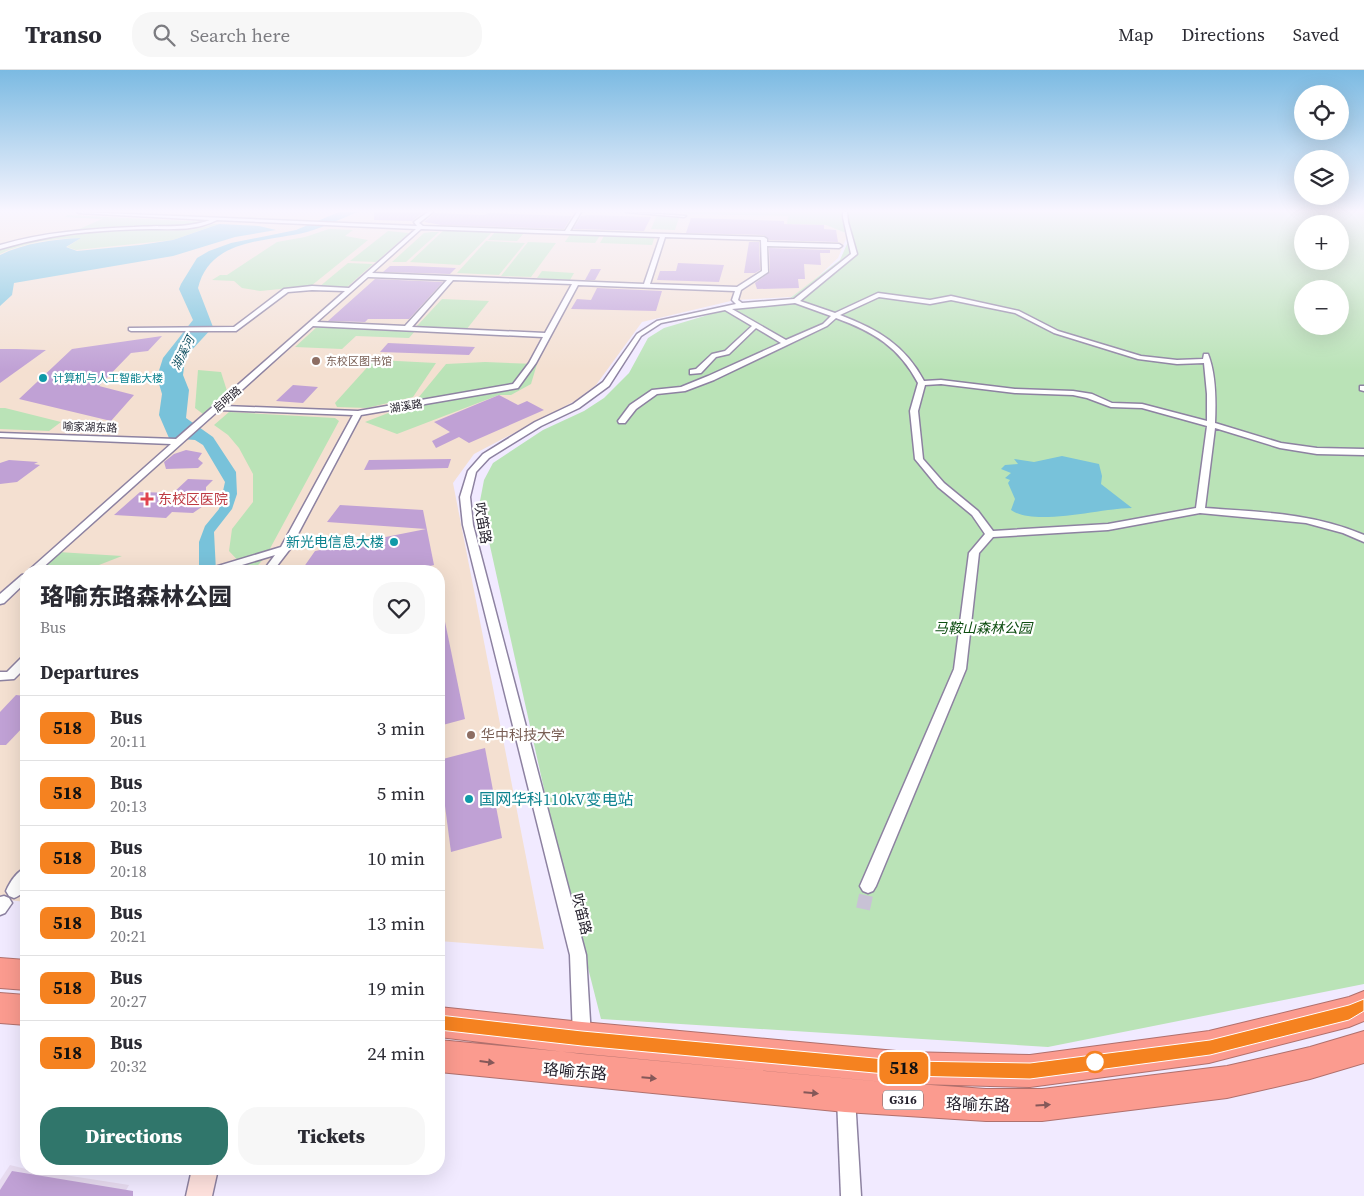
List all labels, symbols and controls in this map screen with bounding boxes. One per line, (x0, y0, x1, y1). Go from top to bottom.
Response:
search box (132, 12, 482, 57)
text: Transo (25, 18, 102, 51)
icon: search (150, 21, 178, 49)
text: Search here (190, 22, 290, 48)
text: Map (1118, 22, 1154, 47)
text: Directions (1182, 22, 1265, 47)
text: Saved (1293, 22, 1339, 47)
map controls (1294, 85, 1349, 335)
button: locate (1294, 85, 1349, 140)
button: layers (1294, 150, 1349, 205)
button: + (1294, 215, 1349, 270)
button: − (1294, 280, 1349, 335)
water label: 湖溪河 (168, 332, 199, 373)
place label: 东校区图书馆 (326, 354, 392, 369)
marker: 东校区图书馆 (310, 355, 322, 367)
place label: 计算机与人工智能大楼 (53, 371, 163, 386)
marker: 计算机与人工智能大楼 (37, 372, 49, 384)
street label: 启明路 (210, 383, 245, 416)
street label: 湖溪路 (389, 397, 424, 416)
street label: 喻家湖东路 (62, 419, 118, 436)
place label: 东校区医院 (158, 489, 228, 509)
marker: 东校区医院 (140, 492, 154, 506)
street label: 吹笛路 (470, 501, 496, 545)
place label: 新光电信息大楼 (286, 532, 384, 552)
marker: 新光电信息大楼 (388, 536, 400, 548)
text: 珞喻东路森林公园 (40, 580, 232, 613)
button: heart (373, 582, 425, 634)
text: Bus (40, 616, 66, 638)
park label: 马鞍山森林公园 (934, 618, 1034, 638)
text: Departures (40, 659, 139, 685)
text: Bus (110, 704, 142, 730)
text: 518 (53, 715, 82, 740)
text: 3 min (377, 715, 425, 741)
place label: 华中科技大学 (481, 725, 565, 745)
marker: 华中科技大学 (465, 729, 477, 741)
text: 20:11 (110, 730, 147, 752)
text: Bus (110, 769, 142, 795)
text: 518 (53, 780, 82, 805)
text: 5 min (377, 780, 425, 806)
place label: 国网华科110kV变电站 (479, 788, 633, 810)
marker: 国网华科110kV变电站 (463, 793, 475, 805)
text: 20:13 (110, 795, 147, 817)
text: Bus (110, 834, 142, 860)
text: 518 (53, 845, 82, 870)
text: 10 min (367, 845, 425, 871)
text: 20:18 (110, 860, 147, 882)
street label: 吹笛路 (567, 891, 597, 937)
text: Bus (110, 899, 142, 925)
text: 518 (53, 910, 82, 935)
text: 13 min (367, 910, 425, 936)
text: 20:21 (110, 925, 147, 947)
text: Bus (110, 964, 142, 990)
text: 518 (53, 975, 82, 1000)
text: 19 min (367, 975, 425, 1001)
text: 20:27 (110, 990, 147, 1012)
text: Bus (110, 1029, 142, 1055)
text: 518 (53, 1040, 82, 1065)
text: 24 min (367, 1040, 425, 1066)
unlabelled marker (1084, 1051, 1106, 1073)
line badge: 518 (875, 1052, 933, 1084)
text: 20:32 (110, 1055, 147, 1077)
text: 518 (889, 1055, 919, 1080)
street label: 珞喻东路 (542, 1057, 608, 1085)
one-way arrow (479, 1058, 495, 1066)
one-way arrow (641, 1074, 657, 1082)
one-way arrow (803, 1089, 819, 1097)
road number: G316 (883, 1090, 923, 1110)
street label: 珞喻东路 (946, 1092, 1010, 1116)
one-way arrow (1035, 1100, 1051, 1108)
button: Directions (40, 1107, 228, 1165)
button: Tickets (238, 1107, 425, 1165)

